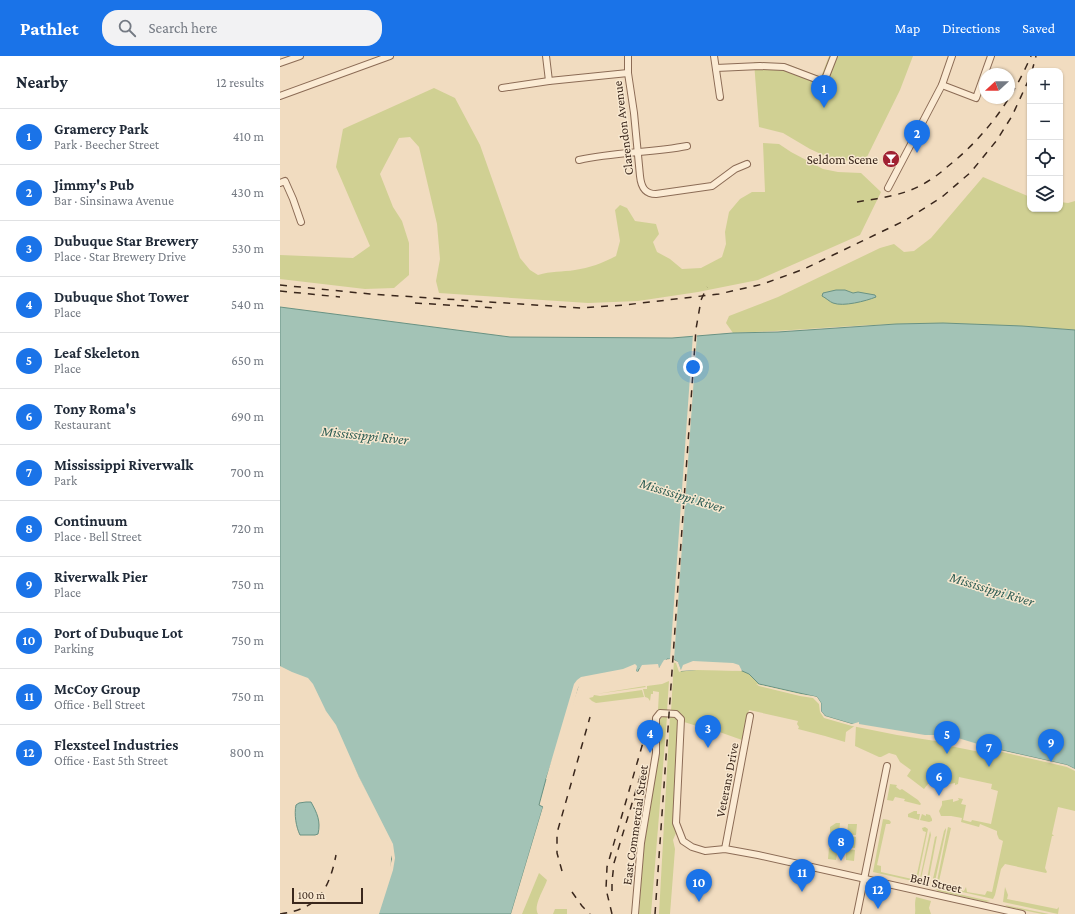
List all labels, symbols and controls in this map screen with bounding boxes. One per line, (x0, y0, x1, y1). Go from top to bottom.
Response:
search box (102, 10, 382, 46)
icon: search (116, 17, 138, 39)
text: Pathlet (20, 18, 78, 39)
text: Search here (148, 20, 217, 36)
text: Map (895, 20, 920, 36)
text: Directions (942, 20, 1000, 36)
text: Saved (1022, 20, 1055, 36)
north arrow (979, 68, 1015, 104)
map controls (1027, 68, 1063, 212)
button: + (1027, 68, 1063, 104)
text: Nearby (16, 73, 68, 92)
text: 12 results (216, 75, 264, 90)
pin: 1 (811, 75, 837, 108)
street label: Clarendon Avenue (610, 80, 636, 176)
button: − (1027, 104, 1063, 140)
pin: 2 (904, 120, 930, 153)
text: Gramercy Park (54, 121, 148, 137)
text: 1 (27, 129, 31, 144)
text: 410 m (233, 129, 264, 144)
text: Park · Beecher Street (54, 137, 159, 152)
button: locate (1027, 140, 1063, 176)
bar icon: Seldom Scene (881, 149, 901, 169)
place label: Seldom Scene (807, 152, 878, 167)
button: layers (1027, 176, 1063, 212)
text: Jimmy's Pub (54, 177, 134, 193)
text: 2 (26, 185, 32, 200)
text: 430 m (231, 185, 264, 200)
text: Bar · Sinsinawa Avenue (54, 193, 174, 208)
text: Dubuque Star Brewery (54, 233, 198, 249)
text: 3 (26, 241, 32, 256)
text: 530 m (232, 241, 264, 256)
text: Place · Star Brewery Drive (54, 249, 186, 264)
text: Dubuque Shot Tower (54, 289, 189, 305)
text: 4 (25, 297, 33, 312)
text: 540 m (231, 297, 264, 312)
text: Place (54, 305, 81, 320)
text: Leaf Skeleton (54, 345, 140, 361)
text: 5 (26, 353, 32, 368)
text: 650 m (231, 353, 264, 368)
your location (683, 357, 703, 377)
text: Place (54, 361, 81, 376)
text: Tony Roma's (54, 401, 136, 417)
text: 6 (25, 409, 33, 424)
text: 690 m (231, 409, 264, 424)
text: Restaurant (54, 417, 111, 432)
water label: Mississippi River (320, 422, 410, 448)
text: Mississippi Riverwalk (54, 457, 194, 473)
text: 7 (26, 465, 32, 480)
text: 700 m (231, 465, 264, 480)
text: Park (54, 473, 77, 488)
water label: Mississippi River (637, 474, 727, 516)
text: Continuum (54, 513, 128, 529)
text: 8 (25, 521, 33, 536)
text: 720 m (232, 521, 264, 536)
text: Place · Bell Street (54, 529, 142, 544)
water label: Mississippi River (947, 568, 1037, 610)
text: Riverwalk Pier (54, 569, 148, 585)
text: 9 (25, 577, 33, 592)
text: 750 m (232, 577, 264, 592)
text: Place (54, 585, 81, 600)
text: Port of Dubuque Lot (54, 625, 183, 641)
text: 10 (23, 633, 35, 648)
text: 750 m (232, 633, 264, 648)
text: Parking (54, 641, 94, 656)
text: McCoy Group (54, 681, 141, 697)
text: 11 (24, 689, 34, 704)
text: 750 m (232, 689, 264, 704)
text: Office · Bell Street (54, 697, 145, 712)
pin: 3 (695, 715, 721, 748)
pin: 4 (637, 720, 663, 753)
pin: 5 (934, 721, 960, 754)
pin: 9 (1038, 729, 1064, 762)
pin: 7 (976, 734, 1002, 767)
text: Flexsteel Industries (54, 737, 178, 753)
street label: Veterans Drive (712, 741, 742, 819)
text: 12 (23, 745, 35, 760)
text: 800 m (229, 745, 264, 760)
text: Office · East 5th Street (54, 753, 168, 768)
street label: East Commercial Street (619, 763, 651, 886)
pin: 6 (926, 763, 952, 796)
pin: 8 (828, 828, 854, 861)
pin: 11 (789, 859, 815, 892)
pin: 10 (686, 869, 712, 902)
street label: Bell Street (909, 870, 964, 896)
pin: 12 (865, 876, 891, 909)
scale bar (292, 886, 363, 905)
text: 100 m (298, 889, 325, 901)

